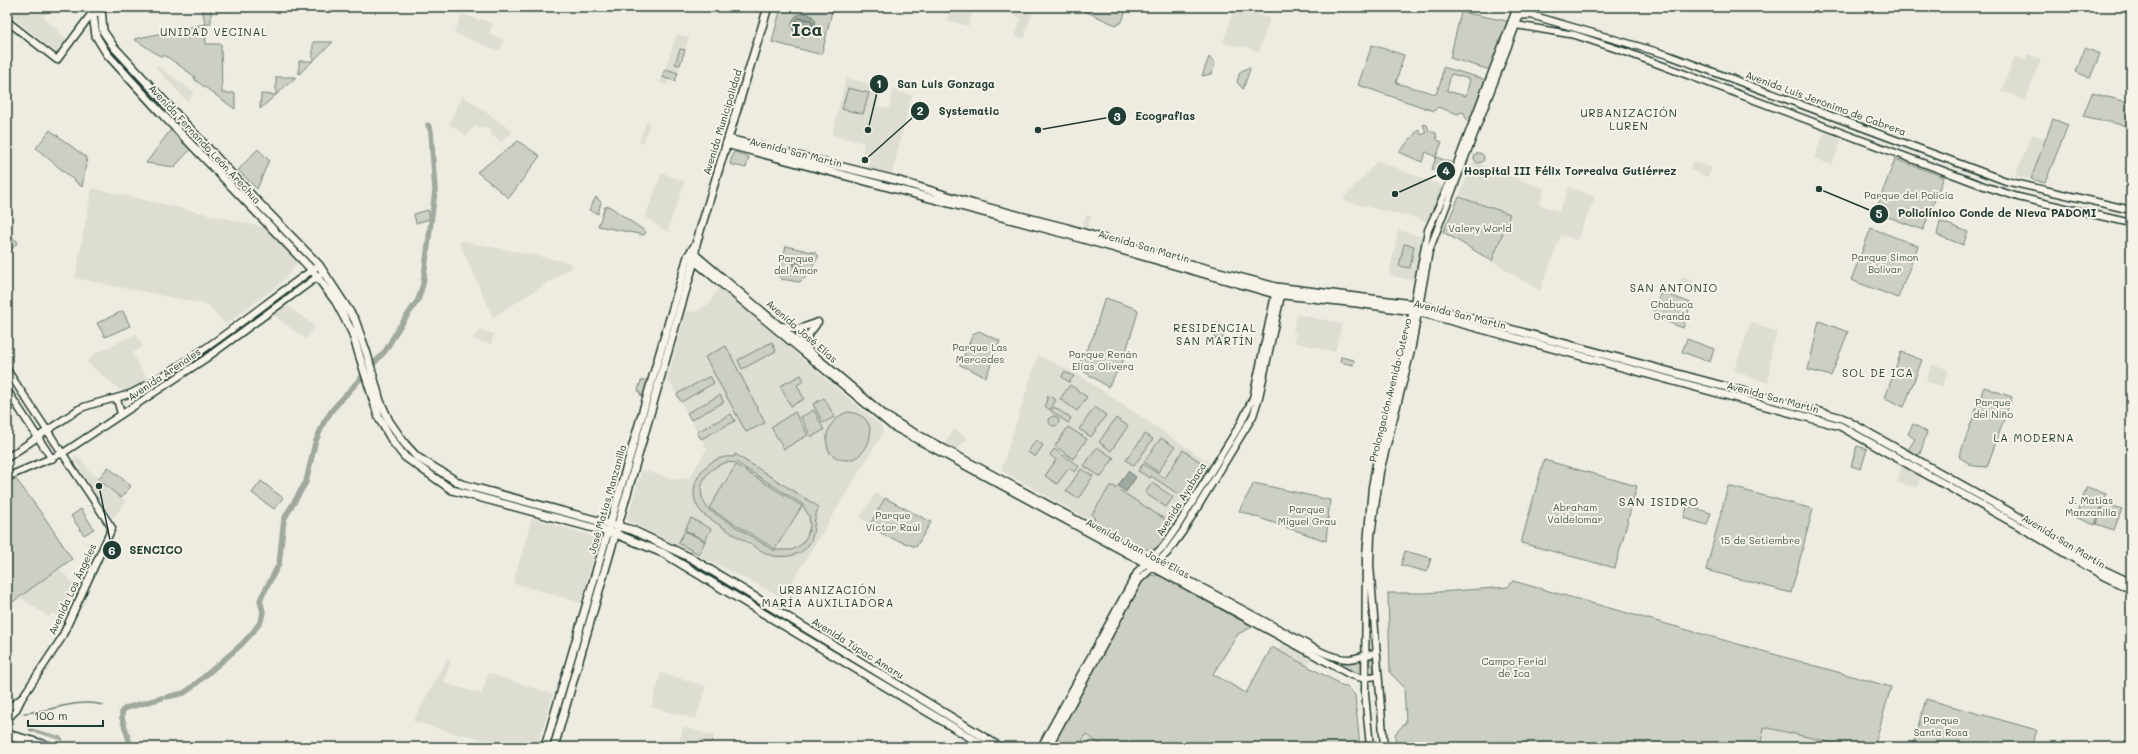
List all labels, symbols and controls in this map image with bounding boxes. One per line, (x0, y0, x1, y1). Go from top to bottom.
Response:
district label: Ica (792, 17, 823, 41)
district label: UNIDAD VECINAL (160, 24, 268, 39)
street label: Avenida Luis Jerónimo de Cabrera (1744, 67, 1908, 139)
street label: Avenida Municipalidad (699, 68, 745, 176)
callout: San Luis Gonzaga (869, 73, 1002, 96)
text: 1 (876, 75, 882, 91)
text: San Luis Gonzaga (897, 76, 995, 91)
street label: Avenida Fernando León Arechua (146, 81, 264, 207)
callout: Systematic (910, 99, 1007, 122)
text: 2 (917, 102, 924, 118)
text: Systematic (939, 103, 1000, 118)
callout: Ecografias (1107, 105, 1203, 128)
district label: URBANIZACIÓN LUREN (1580, 105, 1678, 133)
text: 3 (1113, 108, 1121, 124)
text: Ecografias (1135, 108, 1195, 123)
street label: Avenida San Martín (748, 134, 844, 170)
callout: Hospital III Félix Torrealva Gutiérrez (1436, 159, 1685, 182)
text: 4 (1442, 162, 1450, 178)
text: Hospital III Félix Torrealva Gutiérrez (1464, 163, 1676, 178)
park label: Parque del Policia (1864, 188, 1954, 202)
callout: Policlínico Conde de Nieva PADOMI (1869, 202, 2104, 225)
text: 5 (1875, 205, 1883, 221)
text: Policlínico Conde de Nieva PADOMI (1898, 205, 2097, 220)
park label: Valery World (1448, 221, 1512, 235)
street label: Avenida San Martín (1097, 226, 1191, 266)
park label: Parque Simon Bolivar (1852, 250, 1918, 276)
park label: Parque del Amor (774, 251, 818, 277)
district label: SAN ANTONIO (1630, 280, 1718, 295)
street label: Avenida José Elías (763, 296, 841, 366)
street label: Avenida San Martín (1412, 296, 1508, 332)
park label: Chabuca Granda (1651, 297, 1693, 323)
street label: Prolongación Avenida Cutervo (1365, 316, 1415, 463)
district label: RESIDENCIAL SAN MARTÍN (1173, 320, 1257, 348)
park label: Parque Las Mercedes (953, 340, 1008, 366)
street label: Avenida Arenales (125, 344, 203, 404)
park label: Parque Renán Elías Olivera (1069, 347, 1137, 373)
district label: SOL DE ICA (1842, 365, 1914, 380)
street label: Avenida San Martín (1725, 378, 1821, 416)
park label: Parque del Niño (1973, 395, 2013, 421)
district label: LA MODERNA (1993, 430, 2075, 445)
street label: José Matías Manzanilla (585, 443, 629, 555)
street label: Avenida Ayabaca (1153, 459, 1209, 539)
district label: SAN ISIDRO (1619, 493, 1699, 509)
park label: J. Matias Manzanilla (2065, 493, 2117, 519)
park label: Abraham Valdelomar (1547, 500, 1603, 526)
park label: Parque Miguel Grau (1278, 502, 1336, 528)
park label: Parque Víctor Raúl (866, 508, 920, 534)
street label: Avenida San Martín (2020, 511, 2108, 571)
street label: Avenida Juan José Elías (1084, 515, 1193, 581)
park label: 15 de Setiembre (1720, 533, 1800, 547)
callout: SENCICO (102, 539, 191, 562)
street label: Avenida Los Ángeles (45, 541, 99, 637)
text: 6 (108, 542, 116, 558)
text: SENCICO (129, 542, 183, 557)
district label: URBANIZACIÓN MARÍA AUXILIADORA (762, 582, 894, 610)
street label: Avenida Túpac Amaru (809, 614, 907, 682)
park label: Campo Ferial de Ica (1481, 654, 1547, 680)
scale bar (28, 702, 103, 728)
text: 100 m (34, 707, 68, 723)
park label: Parque Santa Rosa (1914, 713, 1968, 739)

